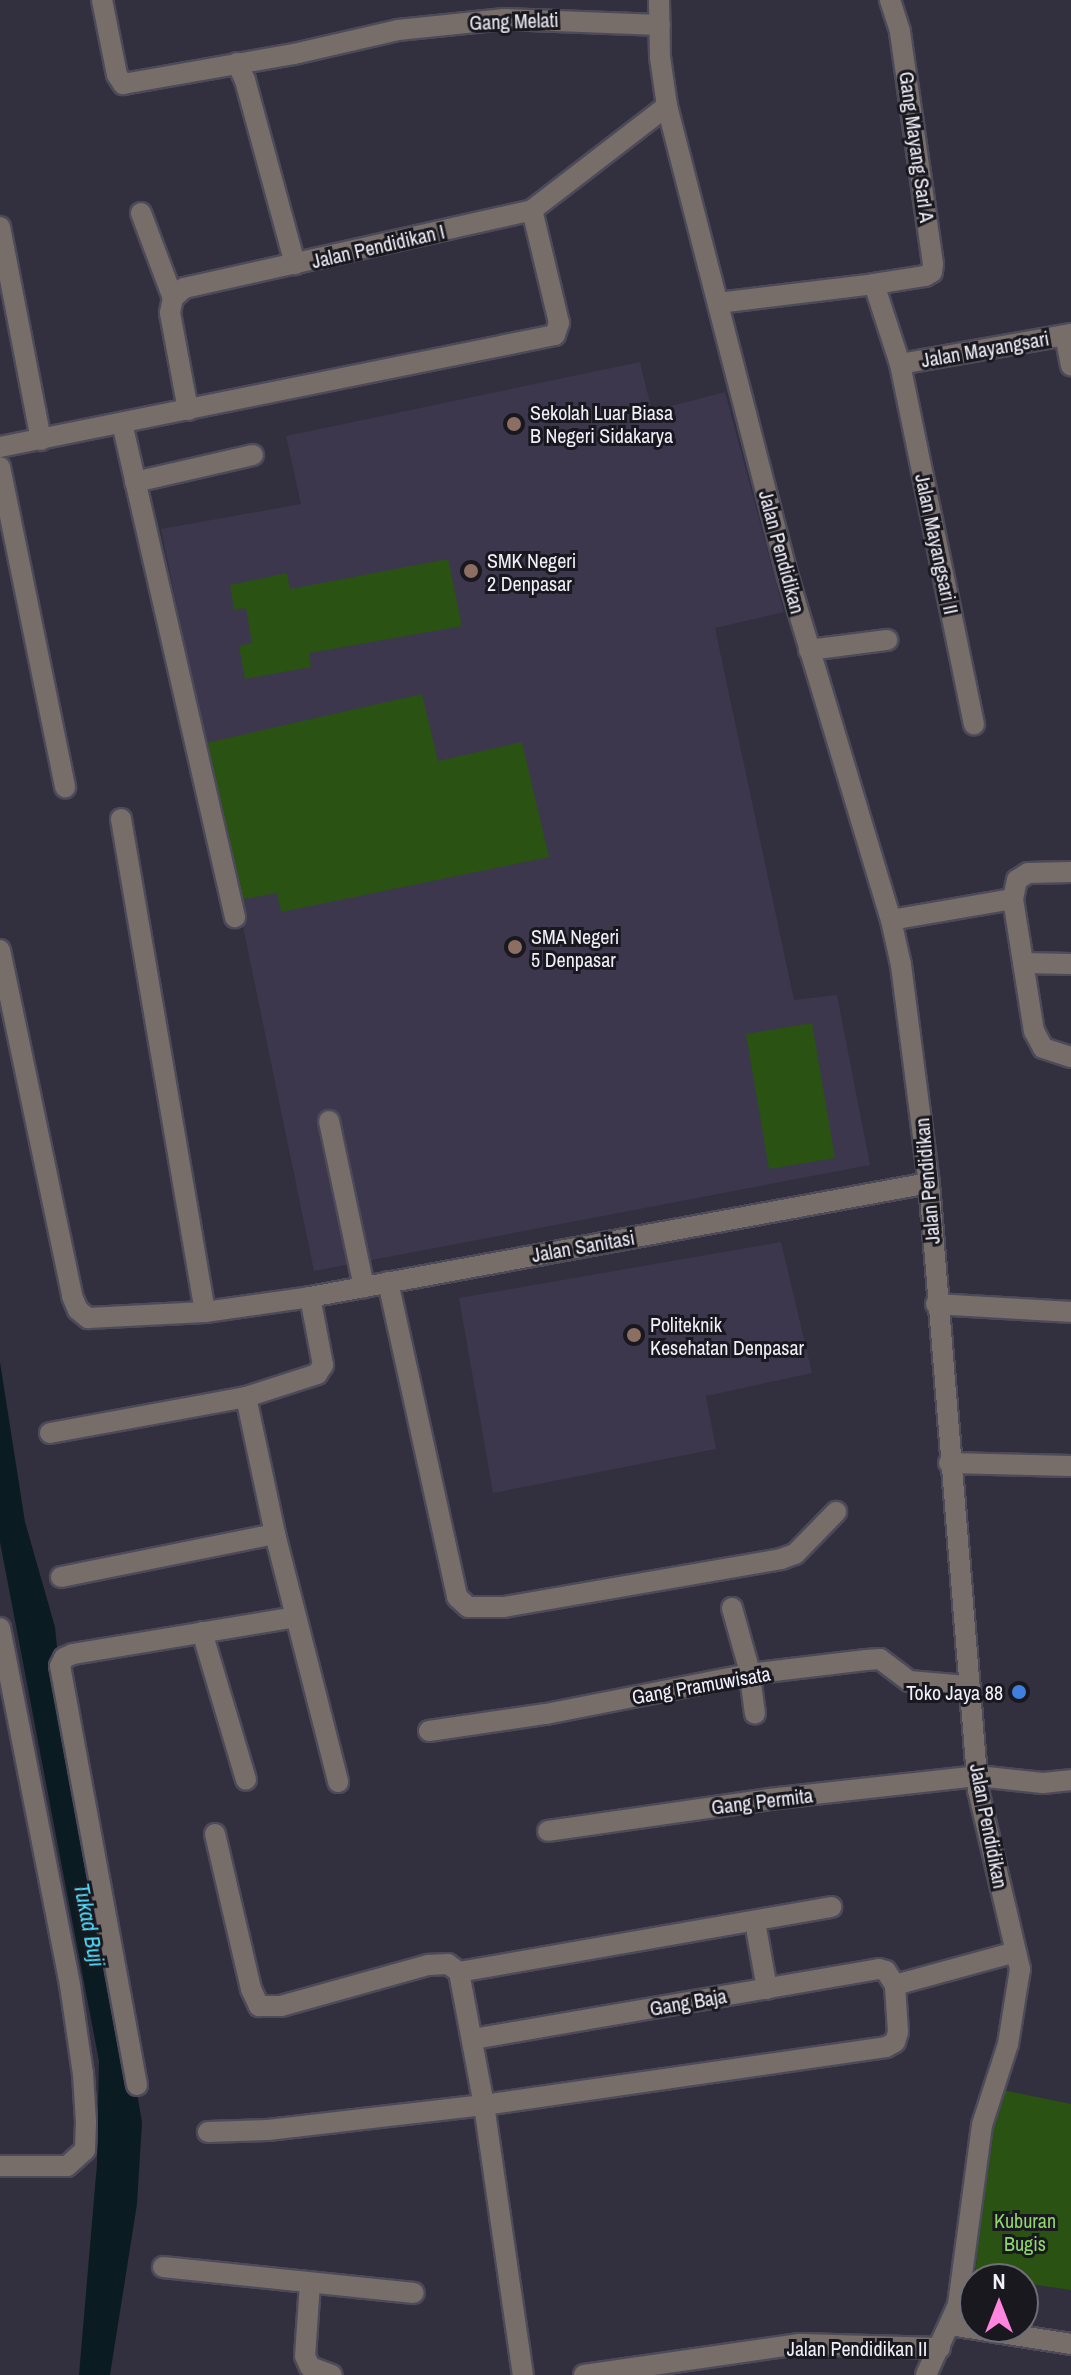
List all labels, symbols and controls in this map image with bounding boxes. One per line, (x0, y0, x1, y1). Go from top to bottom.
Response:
street label: Gang Melati (469, 7, 559, 35)
street label: Gang Mayang SarI A (894, 69, 940, 225)
street label: Jalan Pendidikan I (309, 219, 447, 273)
street label: Jalan Mayangsari (919, 326, 1051, 372)
place label: Sekolah Luar Biasa B Negeri Sidakarya (530, 400, 673, 447)
marker: Sekolah Luar Biasa B Negeri Sidakarya (505, 415, 523, 433)
street label: Jalan Mayangsari II (910, 472, 964, 616)
street label: Jalan Pendidikan (754, 488, 810, 616)
place label: SMK Negeri 2 Denpasar (487, 548, 576, 595)
marker: SMK Negeri 2 Denpasar (462, 562, 480, 580)
place label: SMA Negeri 5 Denpasar (531, 924, 620, 971)
marker: SMA Negeri 5 Denpasar (506, 938, 524, 956)
street label: Jalan Pendidikan (910, 1117, 944, 1245)
street label: Jalan Sanitasi (530, 1225, 636, 1267)
place label: Politeknik Kesehatan Denpasar (650, 1312, 804, 1359)
marker: Politeknik Kesehatan Denpasar (625, 1326, 643, 1344)
street label: Gang Pramuwisata (630, 1661, 772, 1709)
place label: Toko Jaya 88 (906, 1680, 1003, 1704)
marker: Toko Jaya 88 (1010, 1683, 1028, 1701)
street label: Jalan Pendidikan (965, 1762, 1013, 1890)
street label: Gang Permita (710, 1783, 814, 1819)
water label: Tukad Buji (68, 1881, 110, 1969)
street label: Gang Baja (648, 1983, 728, 2021)
park label: Kuburan Bugis (994, 2208, 1056, 2255)
north arrow (959, 2263, 1039, 2343)
text: N (992, 2266, 1006, 2296)
street label: Jalan Pendidikan II (787, 2336, 927, 2360)

